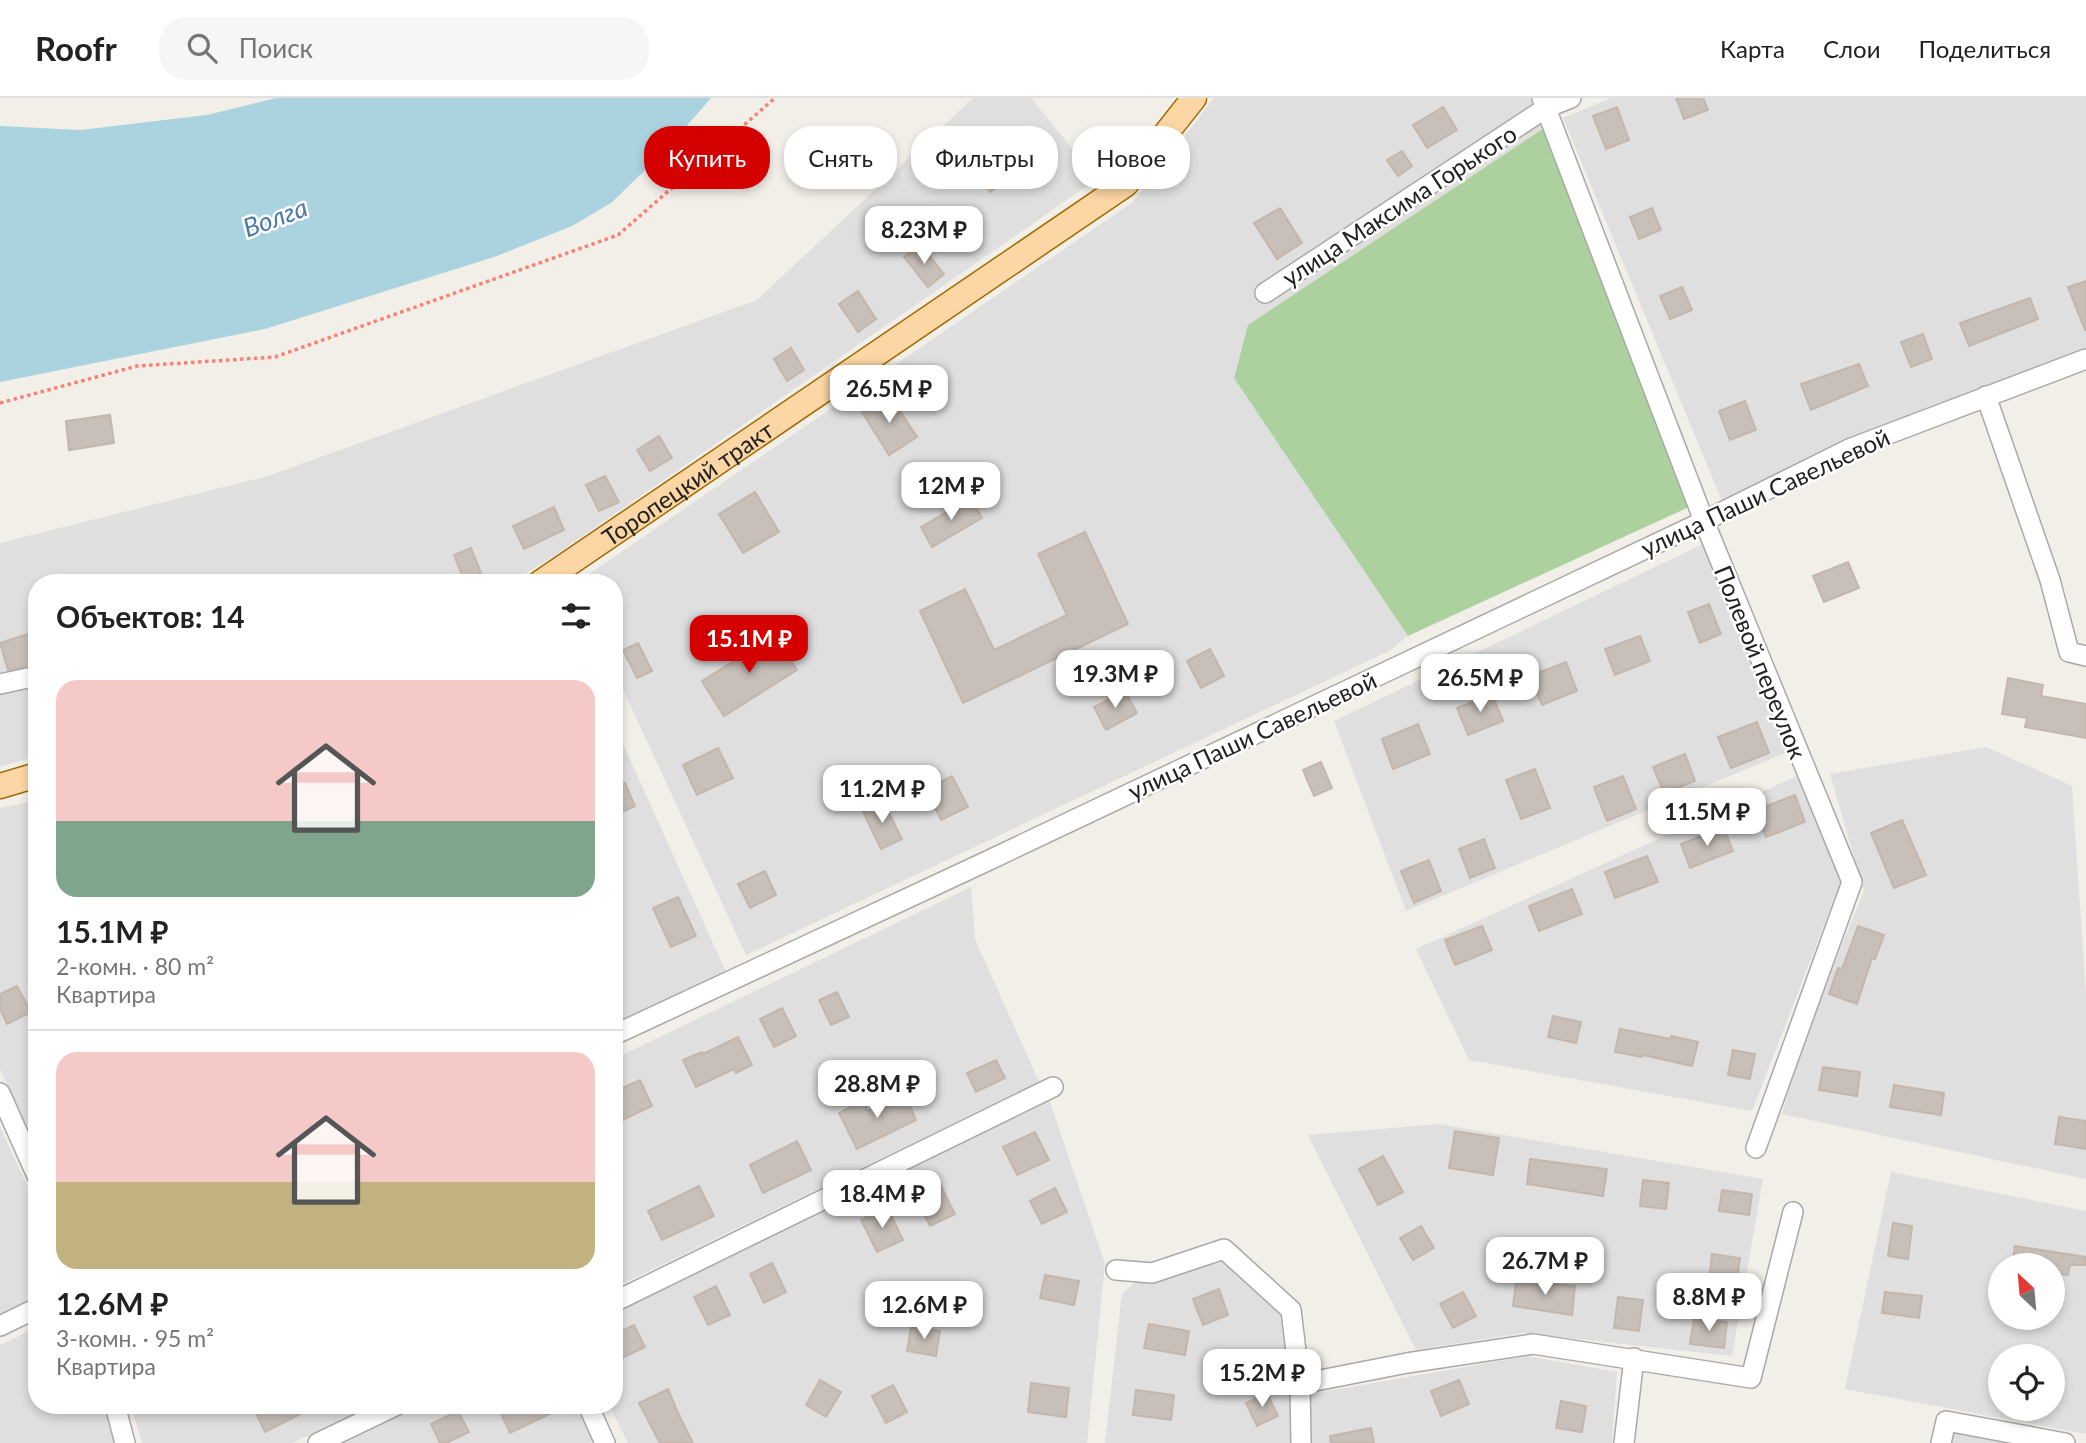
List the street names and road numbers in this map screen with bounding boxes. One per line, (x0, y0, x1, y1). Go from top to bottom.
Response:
street label: улица Максима Горького (1276, 118, 1522, 292)
street label: Торопецкий тракт (596, 414, 778, 551)
street label: улица Паши Савельевой (1636, 422, 1894, 562)
street label: Полевой переулок (1709, 561, 1813, 763)
street label: улица Паши Савельевой (1123, 665, 1381, 805)

